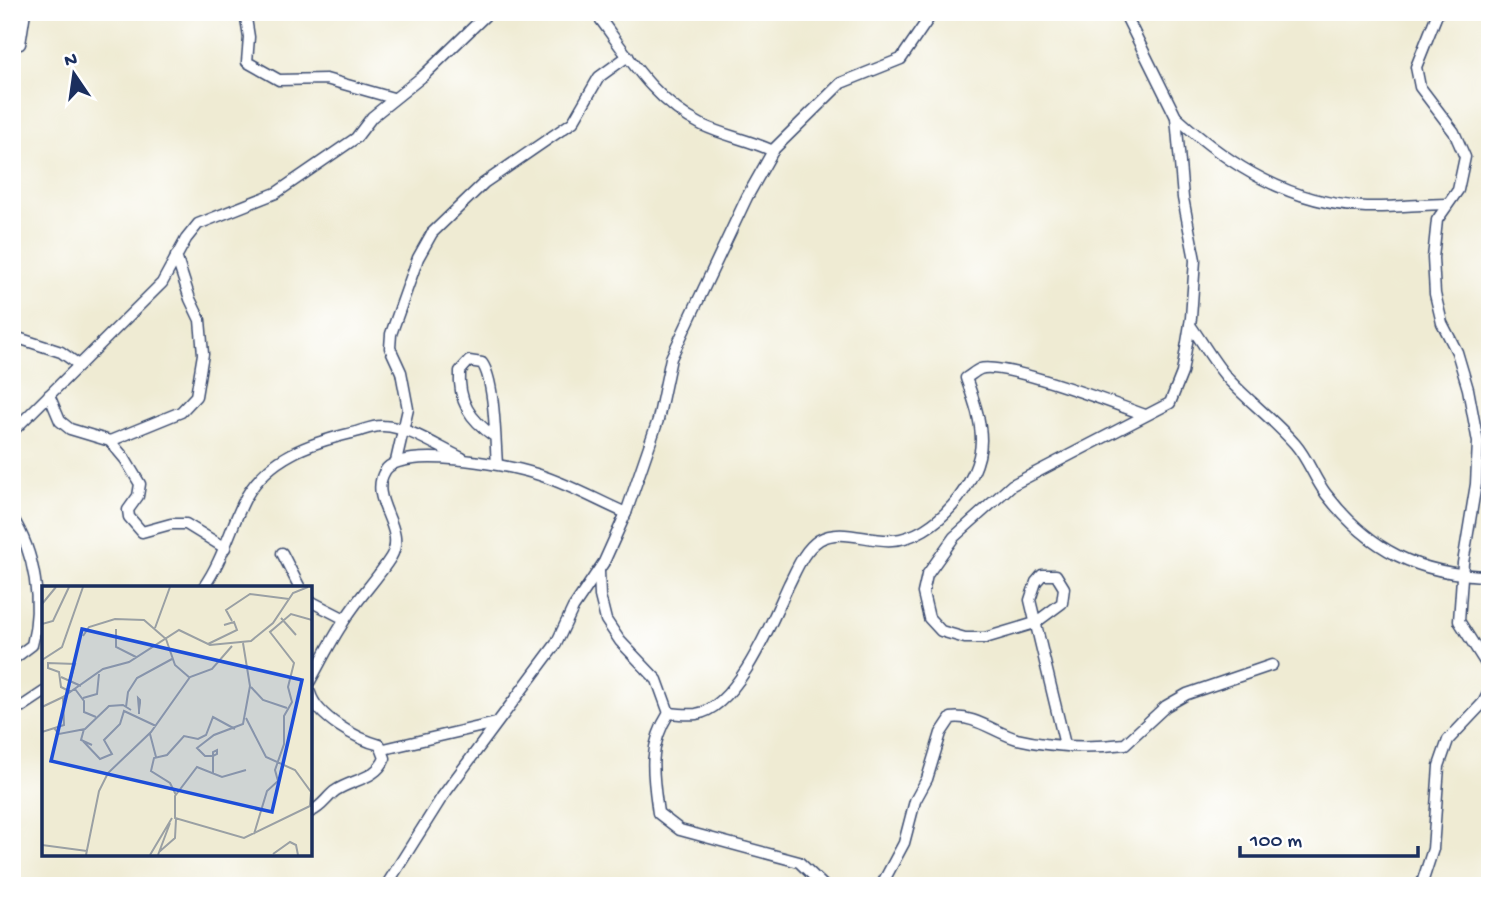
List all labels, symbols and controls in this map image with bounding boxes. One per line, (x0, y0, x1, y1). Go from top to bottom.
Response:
north arrow (38, 38, 108, 108)
text: N (62, 48, 80, 73)
inset map (42, 586, 312, 856)
scale bar (1240, 814, 1418, 858)
text: 100 m (1249, 830, 1302, 855)

